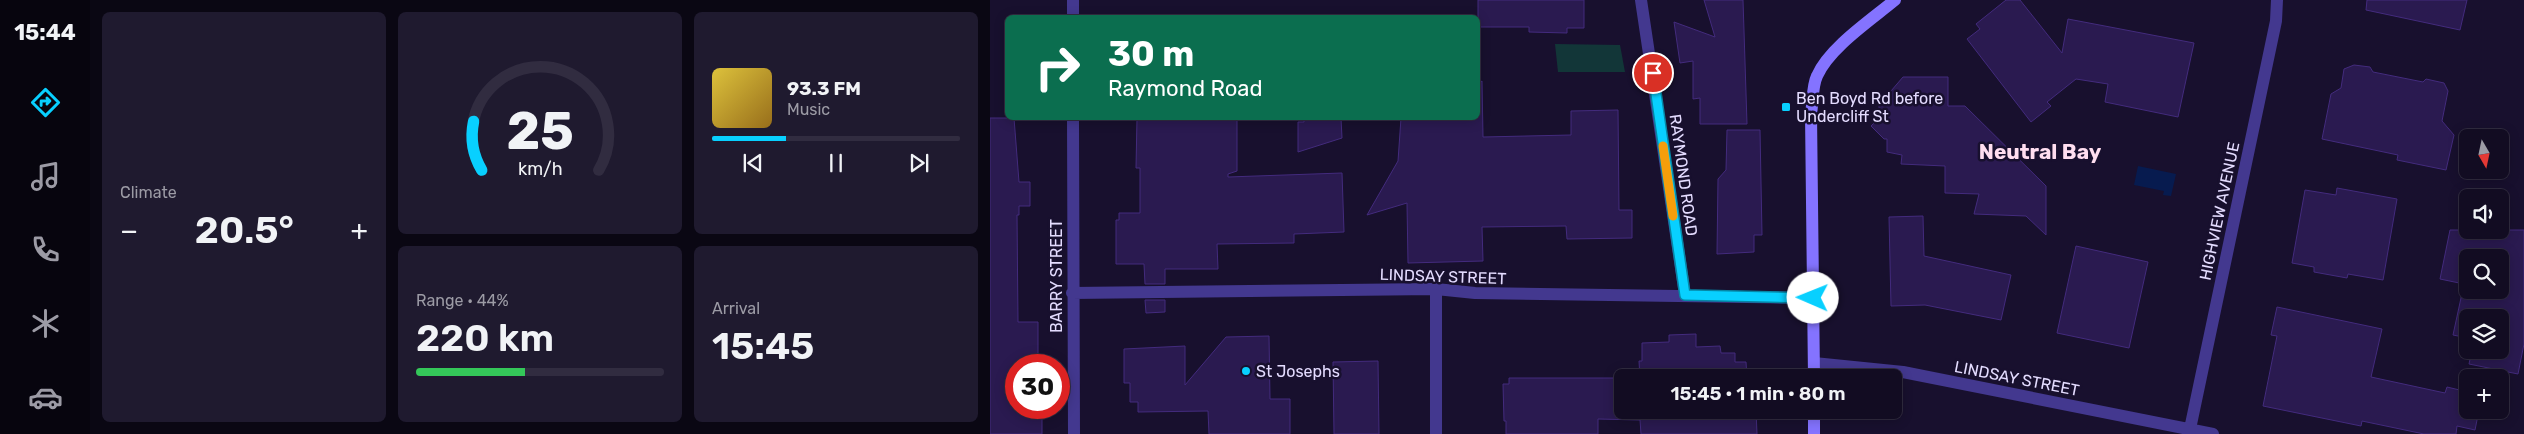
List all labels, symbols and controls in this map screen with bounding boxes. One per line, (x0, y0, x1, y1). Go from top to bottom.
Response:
text: 15:44 (14, 19, 76, 46)
text: 30 m (1108, 33, 1194, 75)
icon: right (1025, 35, 1090, 100)
pin (1632, 52, 1674, 94)
icon: arrive (1639, 59, 1667, 87)
text: Raymond Road (1108, 75, 1263, 102)
text: 93.3 FM (787, 77, 861, 100)
icon: directions (28, 85, 63, 120)
place label: Ben Boyd Rd before Undercliff St (1796, 89, 1943, 126)
text: 25 (506, 100, 574, 162)
text: Music (787, 100, 830, 119)
marker: Ben Boyd Rd before Undercliff St (1780, 101, 1792, 113)
street label: RAYMOND ROAD (1666, 113, 1701, 237)
north arrow (2459, 129, 2509, 179)
map controls (2459, 129, 2509, 419)
district label: Neutral Bay (1979, 139, 2102, 164)
street label: HIGHVIEW AVENUE (2196, 140, 2243, 282)
icon: previous (739, 149, 767, 177)
icon: pause (822, 149, 850, 177)
icon: next (905, 149, 933, 177)
text: km/h (518, 158, 562, 179)
icon: music (28, 159, 63, 194)
text: Climate (120, 183, 177, 202)
button: sound (2459, 189, 2509, 239)
text: 20.5° (195, 207, 294, 253)
text: − (120, 214, 138, 247)
text: + (351, 214, 368, 247)
street label: BARRY STREET (1047, 219, 1066, 333)
icon: phone (28, 232, 63, 267)
button: search (2459, 249, 2509, 299)
street label: LINDSAY STREET (1379, 265, 1507, 288)
position arrow (1786, 271, 1838, 323)
text: Range · 44% (416, 291, 509, 310)
text: Arrival (712, 299, 760, 318)
icon: climate (28, 306, 63, 341)
button: layers (2459, 309, 2509, 359)
text: 220 km (416, 315, 554, 361)
text: 15:45 (712, 323, 814, 369)
speed limit sign: 30 (1005, 354, 1070, 419)
street label: LINDSAY STREET (1953, 357, 2081, 400)
place label: St Josephs (1256, 362, 1340, 381)
marker: St Josephs (1240, 365, 1252, 377)
button: + (2459, 369, 2509, 419)
icon: car (28, 380, 63, 415)
text: 15:45 · 1 min · 80 m (1670, 382, 1846, 405)

